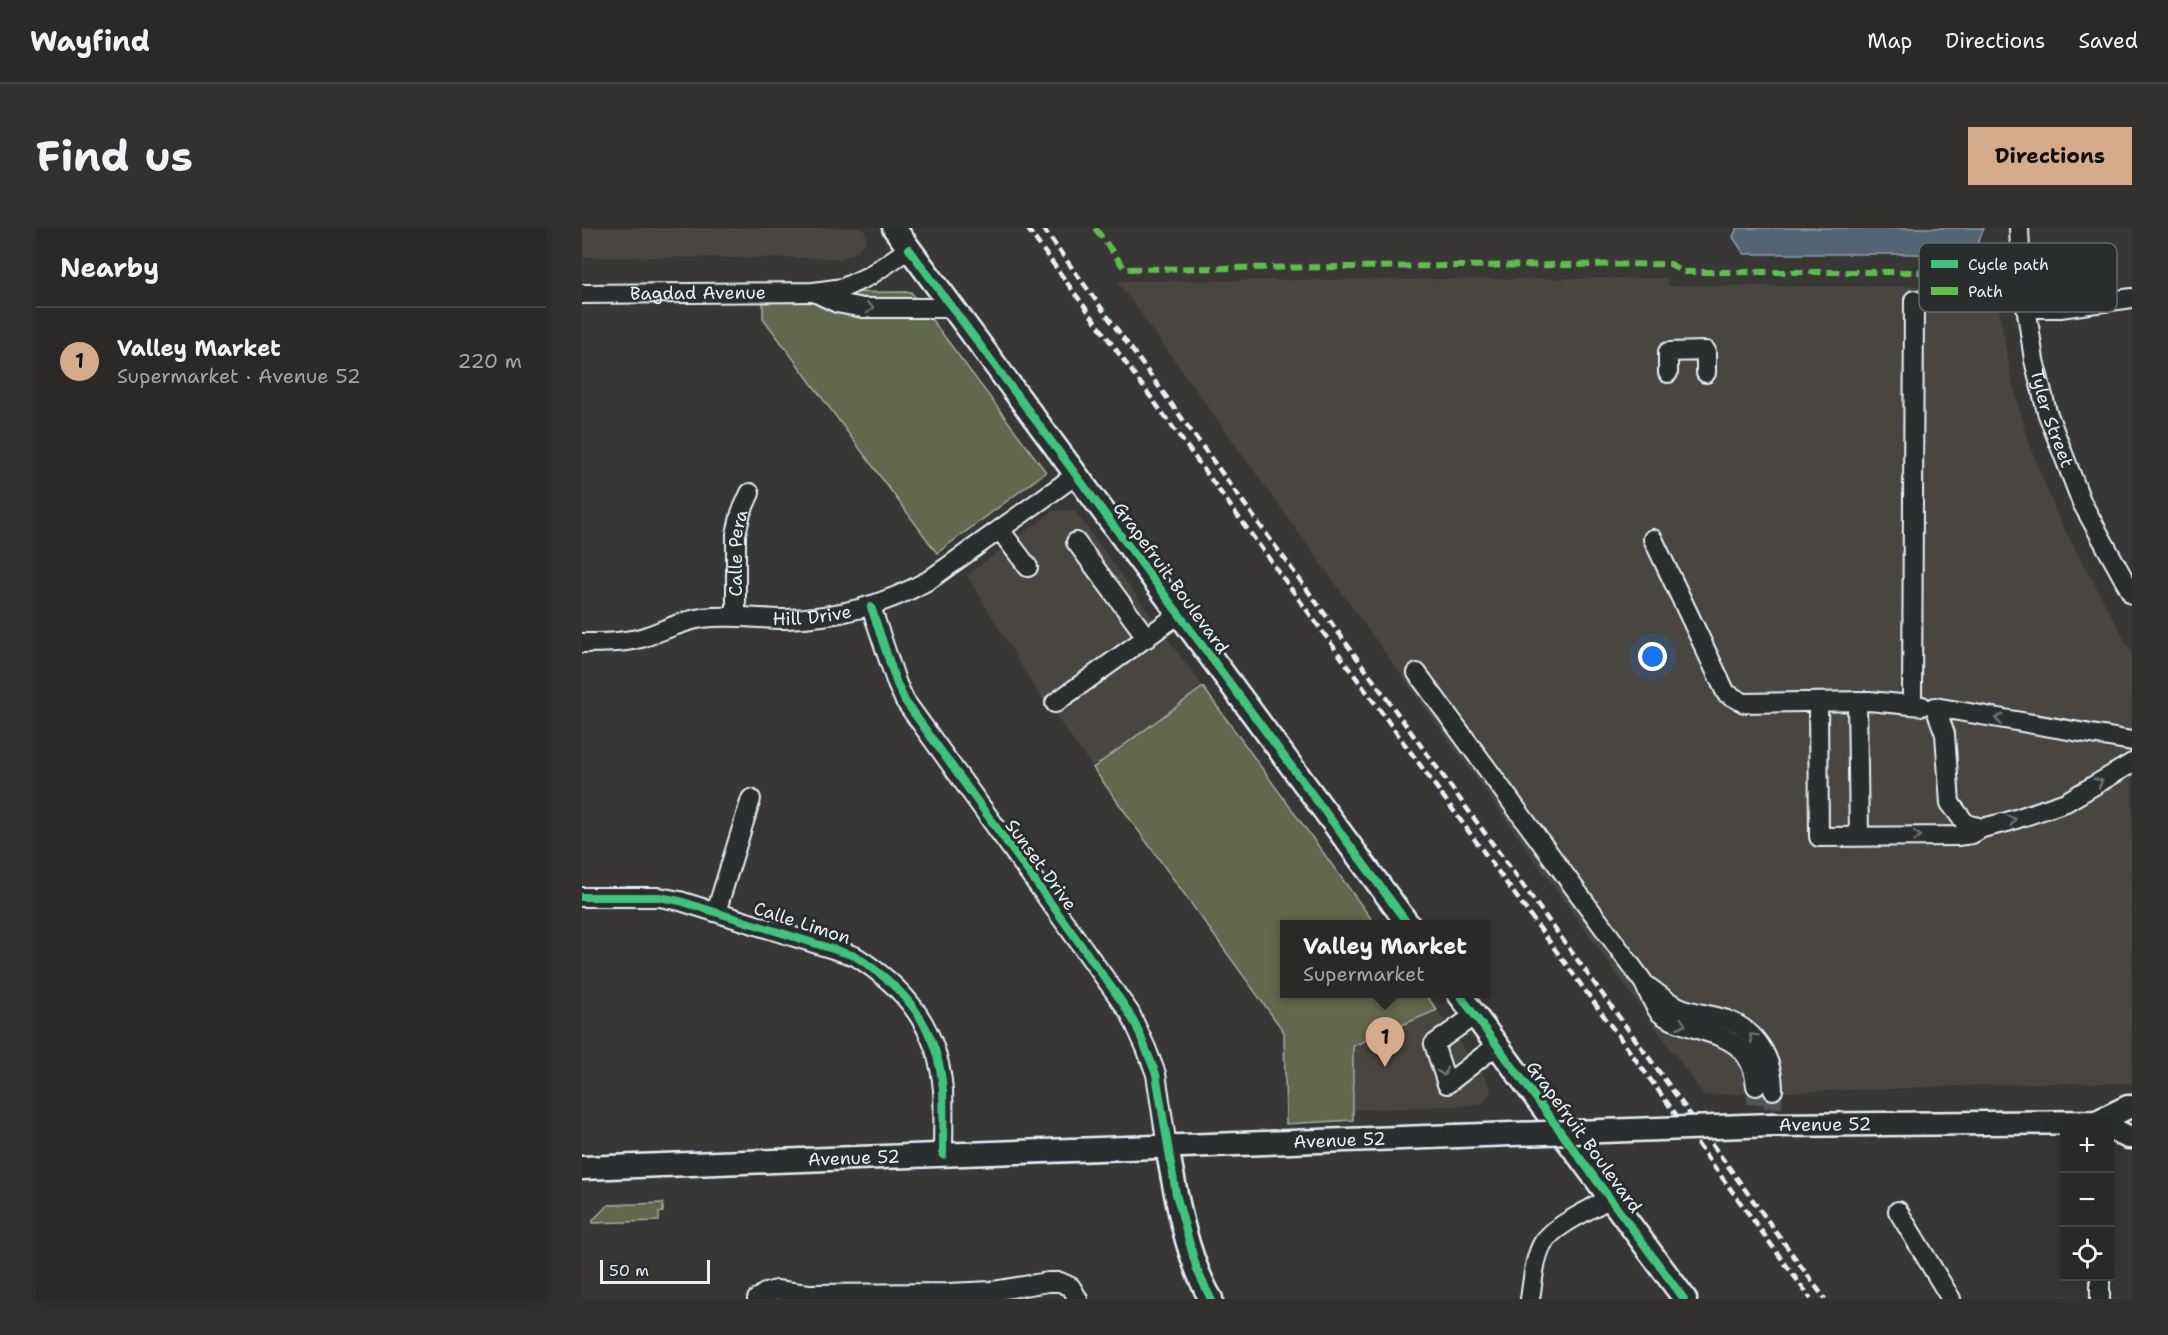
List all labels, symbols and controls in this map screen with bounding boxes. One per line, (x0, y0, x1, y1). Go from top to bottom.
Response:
text: Wayfind (30, 22, 150, 60)
text: Map (1867, 27, 1912, 55)
text: Directions (1945, 27, 2045, 55)
text: Saved (2078, 27, 2138, 55)
button: Directions (1968, 127, 2132, 185)
text: Find us (36, 128, 193, 184)
legend (1919, 243, 2117, 312)
text: Nearby (60, 250, 159, 285)
text: Cycle path (1968, 254, 2049, 275)
street label: Bagdad Avenue (630, 280, 766, 306)
text: Path (1968, 281, 2003, 302)
one-way arrow (865, 302, 874, 314)
text: Valley Market (117, 334, 281, 363)
text: 1 (75, 348, 84, 374)
text: 220 m (458, 348, 522, 374)
text: Supermarket · Avenue 52 (117, 363, 361, 389)
street label: Tyler Street (2025, 367, 2079, 471)
street label: Grapefruit Boulevard (1108, 497, 1234, 659)
street label: Calle Pera (723, 507, 753, 597)
street label: Hill Drive (772, 599, 854, 631)
your location (1638, 642, 1667, 671)
one-way arrow (1995, 713, 2005, 726)
one-way arrow (2093, 778, 2103, 790)
street label: Sunset Drive (1000, 814, 1082, 916)
one-way arrow (2006, 815, 2017, 828)
one-way arrow (1913, 830, 1922, 842)
street label: Calle Limon (751, 896, 853, 950)
popup (1280, 920, 1490, 998)
text: Valley Market (1303, 932, 1467, 961)
text: Supermarket (1303, 961, 1425, 987)
one-way arrow (1676, 1016, 1686, 1029)
pin: 1 (1366, 1018, 1404, 1067)
one-way arrow (1749, 1034, 1760, 1044)
street label: Grapefruit Boulevard (1521, 1056, 1647, 1218)
one-way arrow (1436, 1066, 1448, 1077)
street label: Avenue 52 (1779, 1112, 1871, 1137)
map controls (2060, 1119, 2114, 1281)
button: + (2060, 1119, 2114, 1173)
street label: Avenue 52 (1293, 1127, 1386, 1154)
street label: Avenue 52 (807, 1144, 900, 1172)
button: − (2060, 1173, 2114, 1227)
button: locate (2060, 1227, 2114, 1281)
scale bar (600, 1257, 710, 1284)
text: 50 m (609, 1260, 649, 1281)

